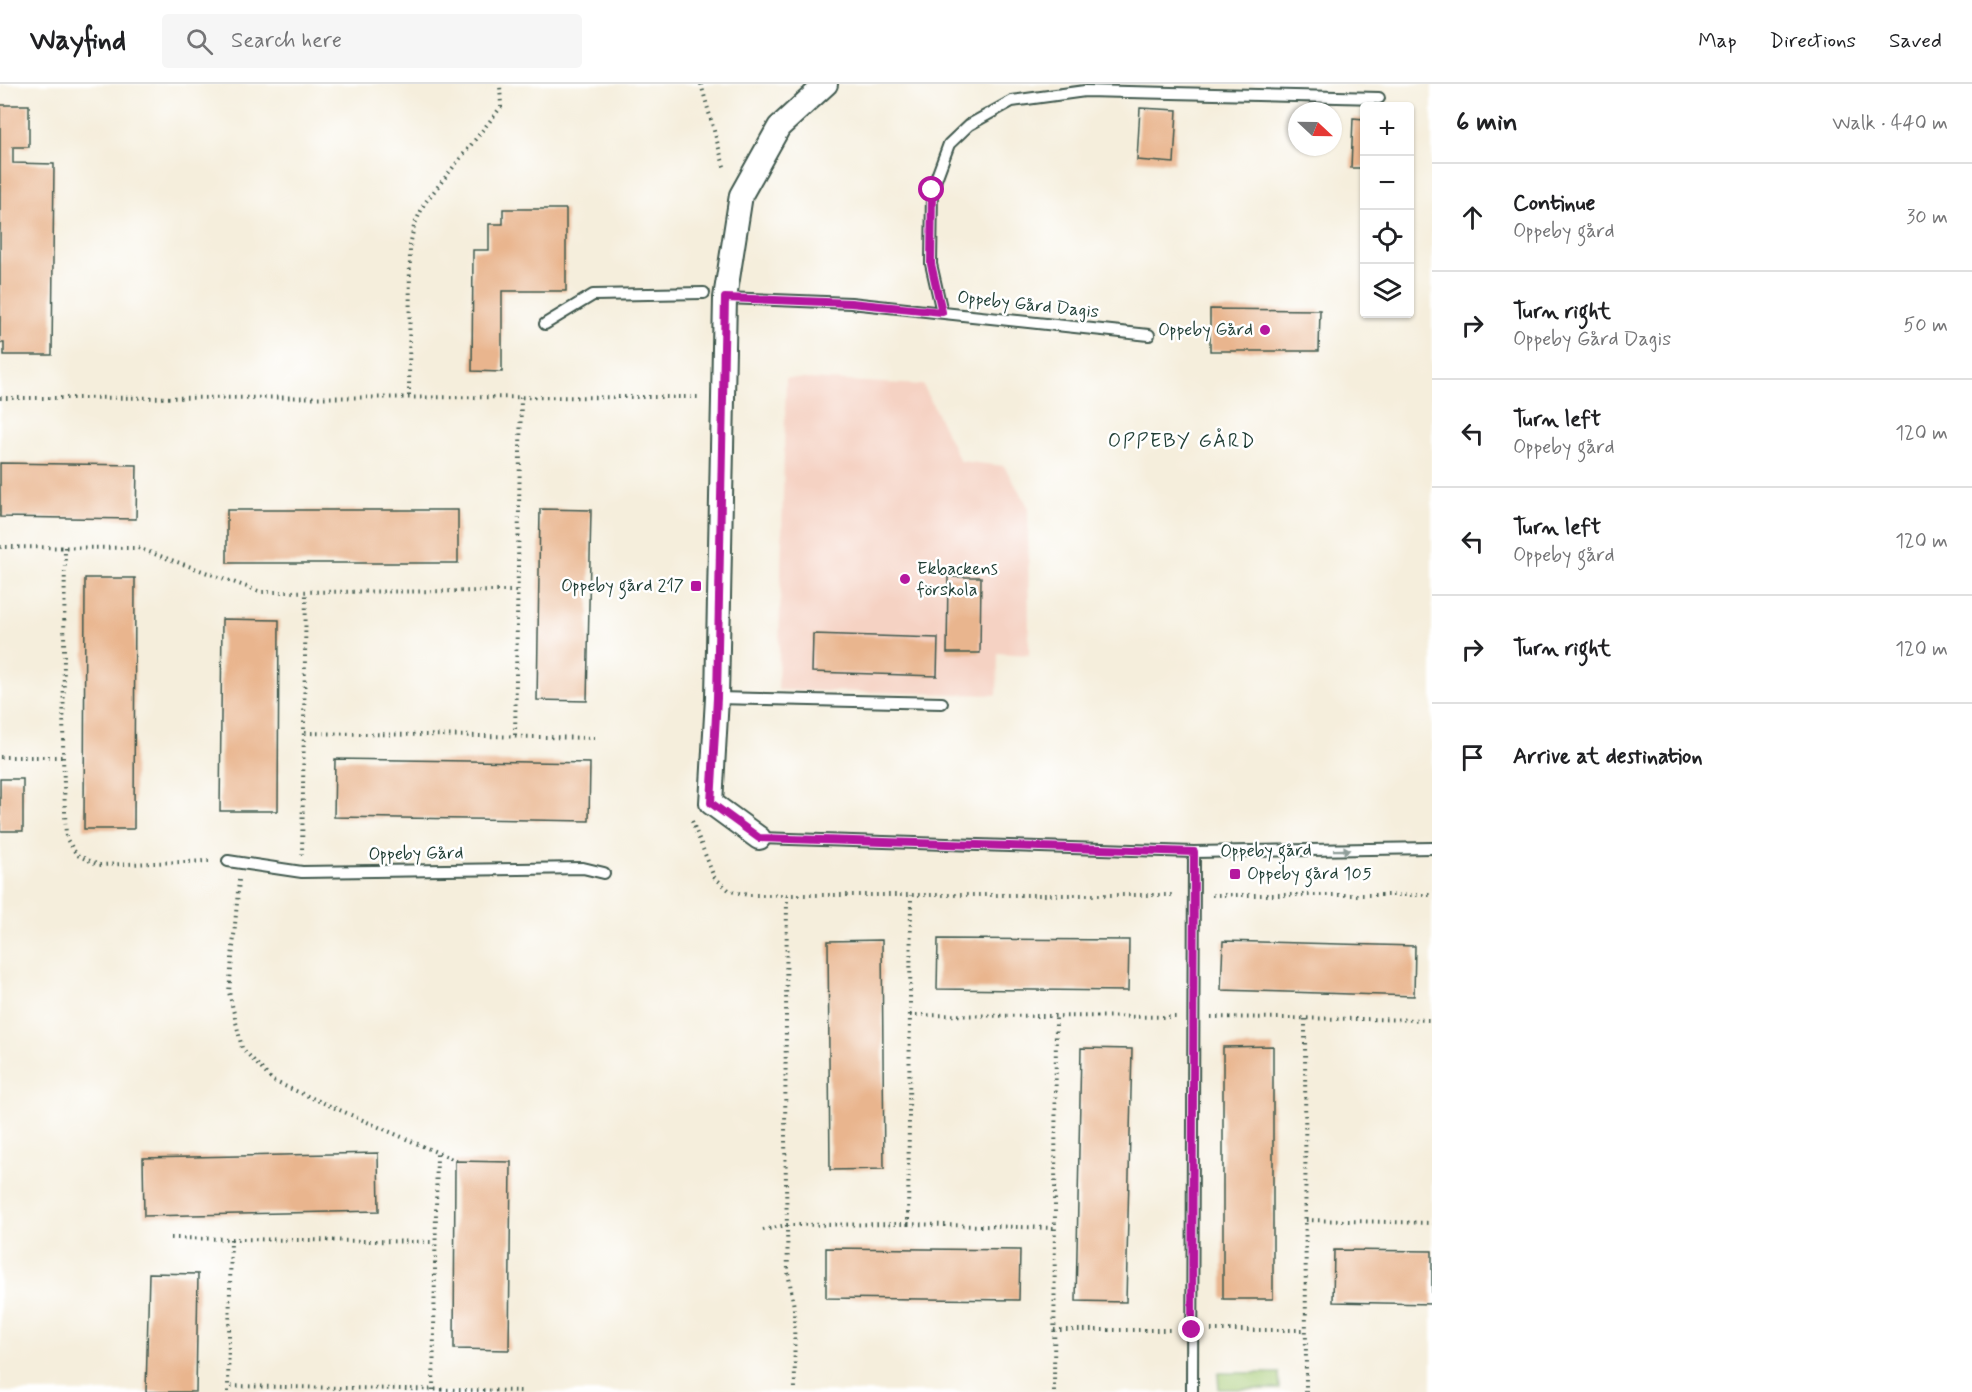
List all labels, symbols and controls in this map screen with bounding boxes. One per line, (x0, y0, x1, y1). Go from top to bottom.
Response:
search box (162, 14, 582, 68)
text: Wayfind (30, 23, 126, 60)
icon: search (183, 25, 216, 58)
text: Search here (231, 27, 342, 55)
text: Map (1698, 27, 1737, 55)
text: Directions (1770, 27, 1856, 55)
text: Saved (1889, 27, 1942, 55)
north arrow (1288, 102, 1342, 156)
map controls (1360, 102, 1414, 318)
button: + (1360, 102, 1414, 156)
text: 6 min (1456, 106, 1518, 140)
text: Walk · 440 m (1832, 110, 1948, 137)
button: − (1360, 156, 1414, 210)
route start (918, 176, 944, 202)
text: Continue (1513, 190, 1595, 218)
icon: ahead (1456, 201, 1489, 234)
text: 30 m (1906, 204, 1948, 231)
button: locate (1360, 210, 1414, 264)
text: Oppeby gård (1513, 218, 1615, 245)
button: layers (1360, 264, 1414, 318)
street label: Oppeby Gård Dagis (956, 286, 1100, 324)
text: Turn right (1513, 298, 1611, 326)
icon: right (1456, 309, 1489, 342)
text: 50 m (1903, 312, 1948, 339)
place label: Oppeby Gård (1158, 318, 1253, 342)
marker: Oppeby Gård (1258, 323, 1272, 337)
text: Oppeby Gård Dagis (1513, 326, 1671, 353)
text: Turn left (1513, 406, 1601, 434)
icon: left (1456, 417, 1489, 450)
text: 120 m (1895, 420, 1948, 447)
district label: OPPEBY GÅRD (1108, 428, 1256, 455)
text: Oppeby gård (1513, 434, 1615, 461)
text: Turn left (1513, 514, 1601, 542)
icon: left (1456, 525, 1489, 558)
text: 120 m (1895, 528, 1948, 555)
text: Oppeby gård (1513, 542, 1615, 569)
place label: Ekbackens förskola (917, 557, 998, 602)
marker: Ekbackens förskola (898, 572, 912, 586)
place label: Oppeby gård 217 (561, 574, 684, 600)
marker: Oppeby gård 217 (689, 579, 703, 593)
icon: right (1456, 633, 1489, 666)
text: Turn right (1513, 635, 1611, 663)
text: 120 m (1895, 636, 1948, 663)
icon: arrive (1456, 741, 1489, 774)
text: Arrive at destination (1513, 743, 1703, 771)
street label: Oppeby gård (1220, 838, 1312, 866)
street label: Oppeby Gård (368, 841, 464, 867)
one-way arrow (1333, 845, 1352, 854)
place label: Oppeby gård 105 (1247, 862, 1372, 888)
marker: Oppeby gård 105 (1228, 867, 1242, 881)
route end (1178, 1316, 1204, 1342)

